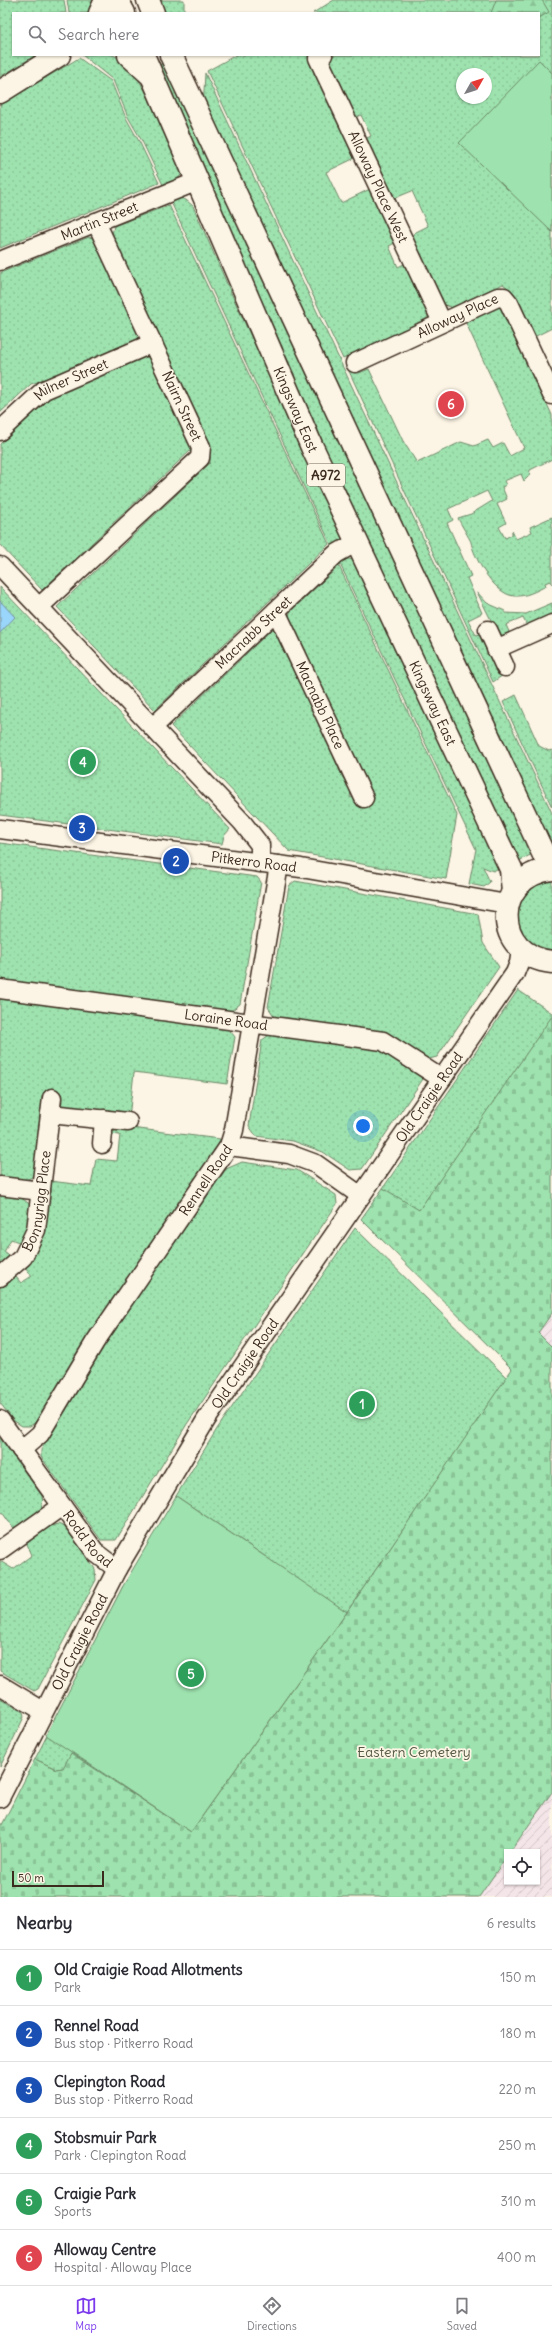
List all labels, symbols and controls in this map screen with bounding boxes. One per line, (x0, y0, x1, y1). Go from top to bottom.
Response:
search box (12, 12, 540, 56)
icon: search (26, 23, 48, 45)
text: Search here (58, 25, 139, 44)
north arrow (456, 68, 492, 104)
street label: Alloway Place West (344, 128, 413, 246)
street label: Martin Street (58, 197, 141, 245)
street label: Alloway Place (414, 289, 501, 342)
street label: Milner Street (30, 354, 111, 404)
street label: Kingsway East (269, 364, 322, 455)
street label: Nairn Street (158, 368, 206, 444)
pin: 6 (438, 389, 464, 419)
road number: A972 (307, 464, 345, 486)
street label: Macnabb Street (211, 592, 296, 673)
street label: Macnabb Place (292, 658, 349, 752)
street label: Kingsway East (405, 658, 461, 749)
pin: 4 (70, 747, 96, 777)
pin: 3 (69, 813, 95, 843)
pin: 2 (163, 846, 189, 876)
street label: Pitkerro Road (210, 847, 298, 876)
street label: Loraine Road (183, 1005, 269, 1034)
street label: Old Craigie Road (391, 1049, 467, 1146)
your location (353, 1116, 373, 1136)
street label: Rennell Road (175, 1141, 236, 1219)
street label: Bonnyrigg Place (18, 1149, 55, 1255)
street label: Old Craigie Road (207, 1315, 282, 1413)
pin: 1 (349, 1389, 375, 1419)
street label: Rodd Road (59, 1507, 116, 1571)
street label: Old Craigie Road (47, 1591, 112, 1694)
pin: 5 (178, 1659, 204, 1689)
park label: Eastern Cemetery (357, 1743, 471, 1761)
map controls (504, 1849, 540, 1885)
button: locate (504, 1849, 540, 1885)
scale bar (12, 1869, 104, 1888)
text: 50 m (18, 1871, 44, 1885)
text: Nearby (16, 1912, 72, 1934)
text: 6 results (487, 1915, 536, 1932)
text: Old Craigie Road Allotments (54, 1960, 243, 1979)
text: 1 (26, 1969, 32, 1986)
text: 150 m (500, 1969, 536, 1986)
text: Park (54, 1979, 81, 1996)
text: Rennel Road (54, 2016, 139, 2035)
text: 2 (25, 2025, 33, 2042)
text: 180 m (500, 2025, 536, 2042)
text: Bus stop · Pitkerro Road (54, 2035, 193, 2052)
text: Clepington Road (54, 2072, 165, 2091)
text: 3 (25, 2081, 33, 2098)
text: 220 m (499, 2081, 536, 2098)
text: Bus stop · Pitkerro Road (54, 2091, 193, 2108)
text: Stobsmuir Park (54, 2128, 157, 2147)
text: 4 (25, 2137, 33, 2154)
text: 250 m (498, 2137, 536, 2154)
text: Park · Clepington Road (54, 2147, 186, 2164)
text: Craigie Park (54, 2184, 136, 2203)
text: 5 (25, 2193, 33, 2210)
text: 310 m (501, 2193, 536, 2210)
text: Sports (54, 2203, 92, 2220)
text: Alloway Centre (54, 2240, 156, 2259)
text: 6 (25, 2249, 33, 2266)
text: 400 m (497, 2249, 536, 2266)
text: Hospital · Alloway Place (54, 2259, 192, 2276)
tab: Map (75, 2295, 97, 2333)
tab: Directions (247, 2295, 297, 2333)
tab: Saved (447, 2295, 477, 2333)

